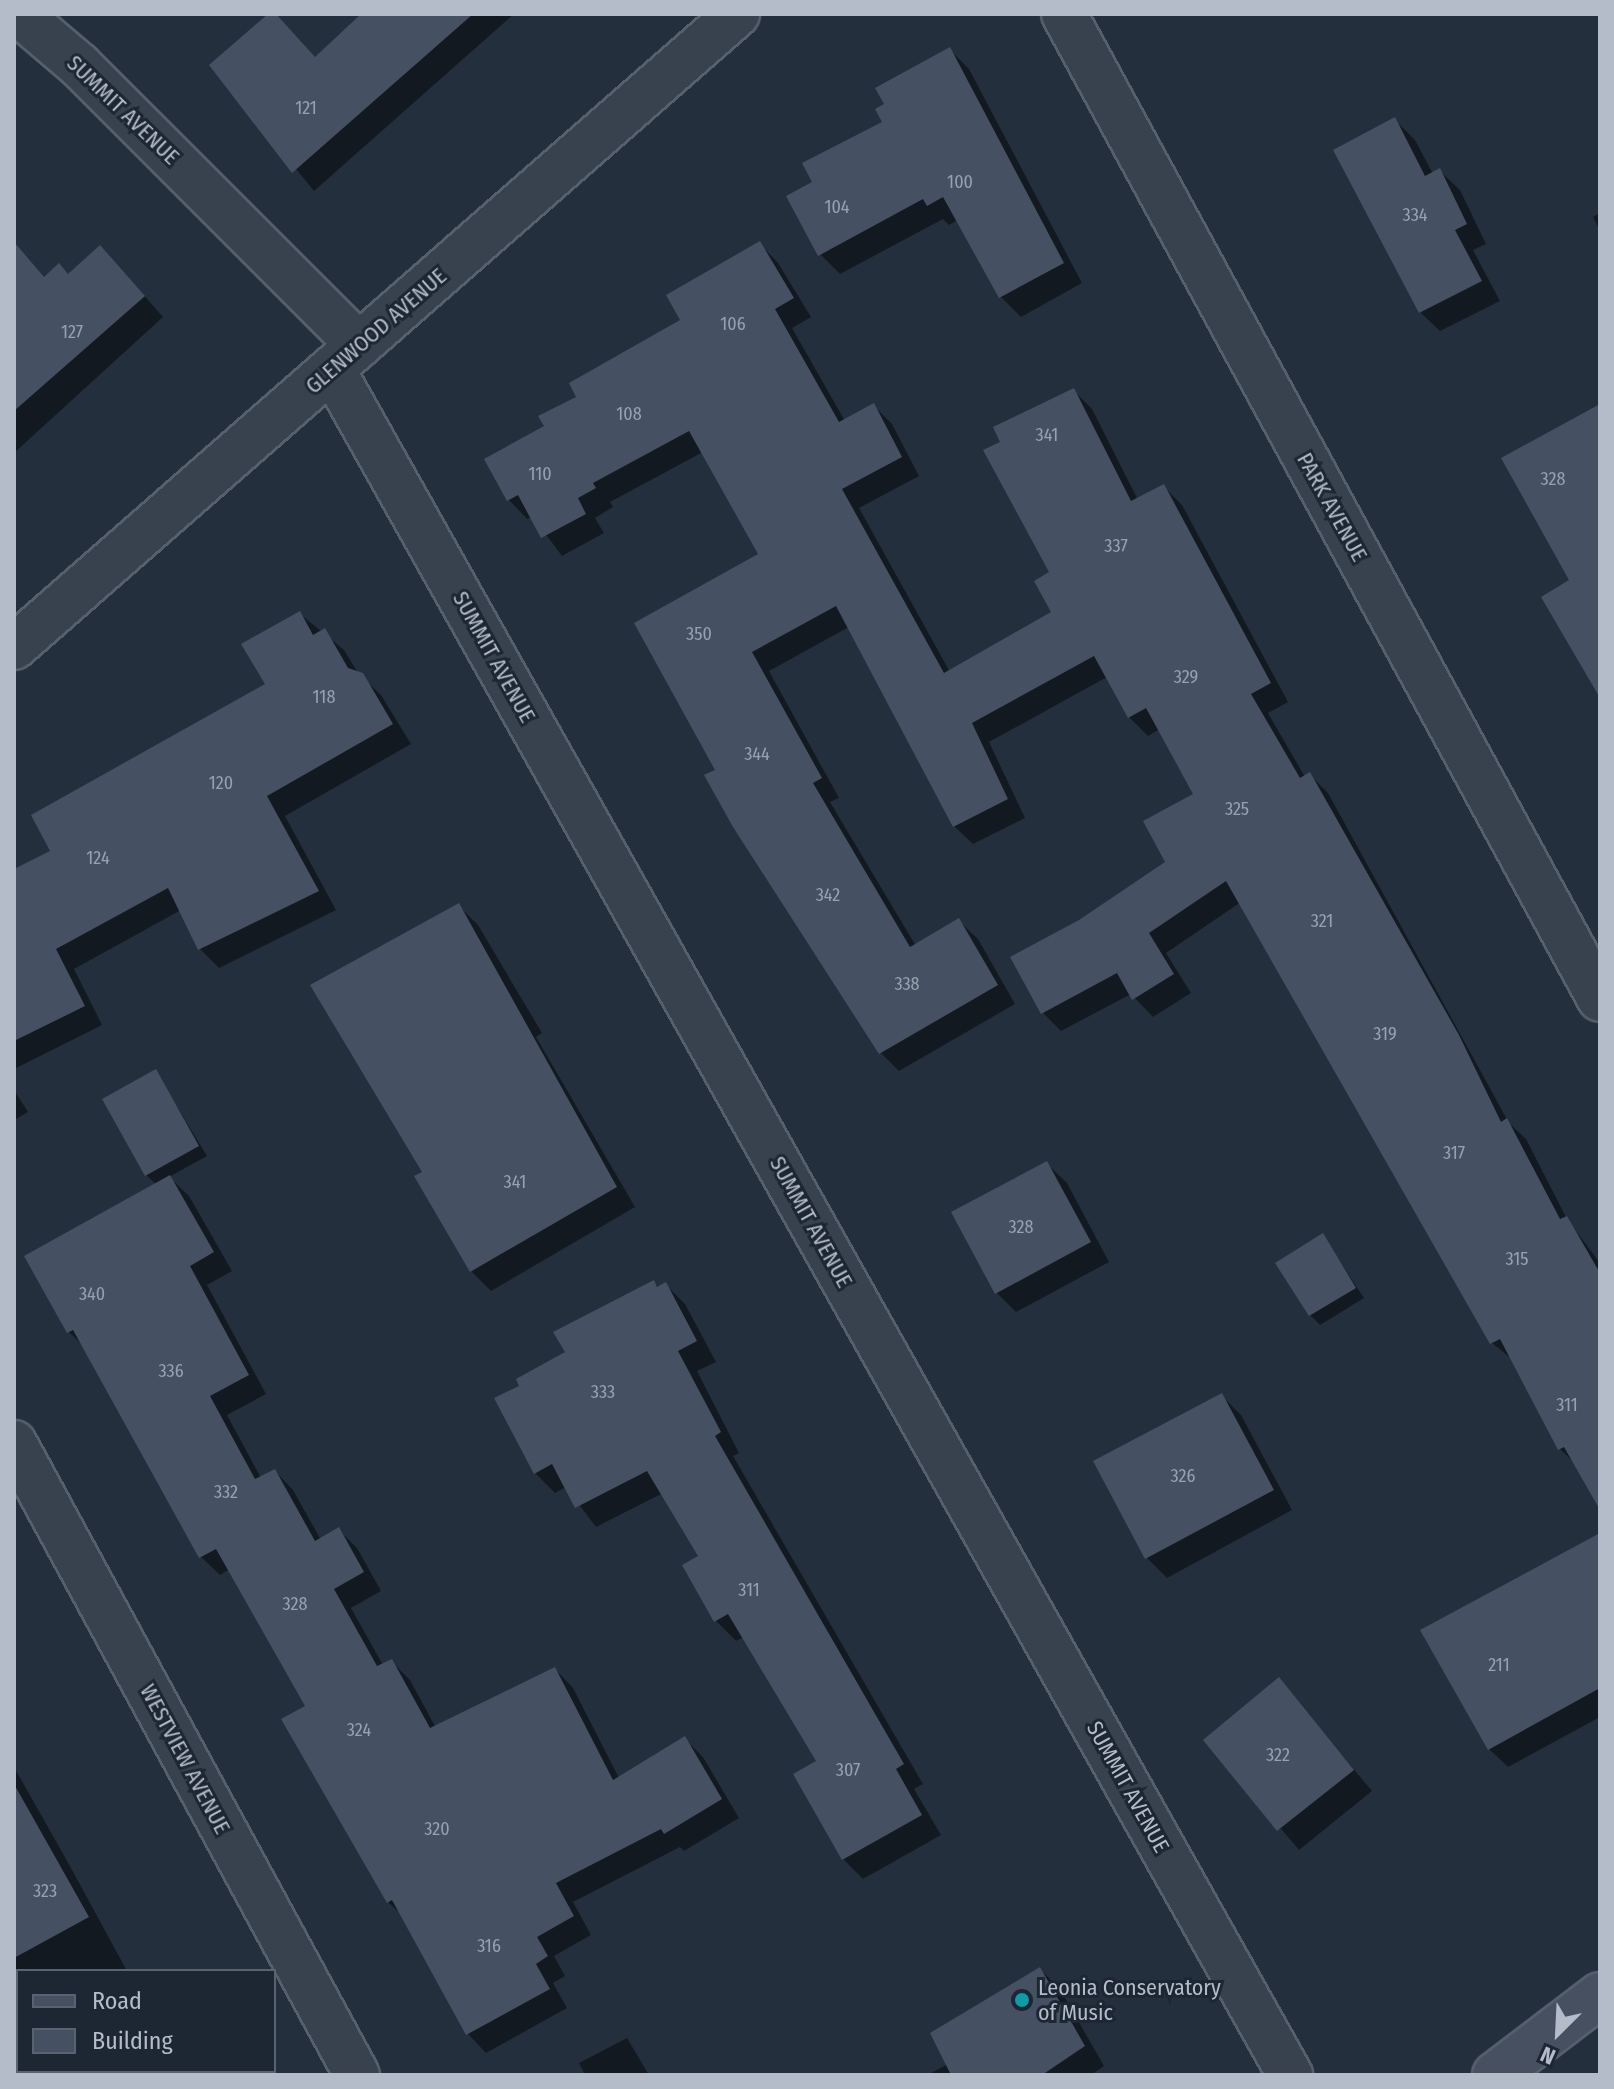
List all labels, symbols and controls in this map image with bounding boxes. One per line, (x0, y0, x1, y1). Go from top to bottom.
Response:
street label: SUMMIT AVENUE (61, 50, 185, 170)
house number: 121 (295, 97, 317, 119)
house number: 100 (947, 171, 973, 193)
house number: 104 (824, 196, 850, 218)
house number: 334 (1403, 204, 1427, 226)
street label: GLENWOOD AVENUE (300, 263, 452, 399)
house number: 106 (720, 313, 746, 335)
house number: 127 (61, 321, 83, 343)
house number: 108 (616, 403, 642, 425)
house number: 341 (1036, 424, 1058, 446)
street label: PARK AVENUE (1291, 448, 1373, 566)
house number: 110 (528, 463, 552, 485)
house number: 328 (1541, 468, 1565, 490)
house number: 337 (1104, 535, 1128, 557)
street label: SUMMIT AVENUE (447, 587, 541, 727)
house number: 350 (686, 623, 712, 645)
house number: 329 (1174, 666, 1198, 688)
house number: 118 (313, 686, 335, 708)
house number: 344 (744, 743, 770, 765)
house number: 120 (209, 772, 233, 794)
house number: 325 (1225, 798, 1249, 820)
house number: 124 (86, 847, 110, 869)
house number: 342 (816, 884, 840, 906)
house number: 321 (1311, 910, 1333, 932)
house number: 338 (894, 973, 920, 995)
house number: 319 (1373, 1023, 1397, 1045)
house number: 317 (1443, 1142, 1465, 1164)
street label: SUMMIT AVENUE (764, 1152, 858, 1292)
house number: 341 (504, 1171, 526, 1193)
house number: 328 (1009, 1216, 1033, 1238)
house number: 315 (1506, 1248, 1528, 1270)
house number: 340 (79, 1283, 105, 1305)
house number: 336 (158, 1360, 184, 1382)
house number: 333 (591, 1381, 615, 1403)
house number: 311 (1556, 1394, 1578, 1416)
house number: 326 (1171, 1465, 1195, 1487)
house number: 332 (214, 1481, 238, 1503)
house number: 311 (738, 1579, 760, 1601)
house number: 328 (283, 1593, 307, 1615)
house number: 211 (1488, 1654, 1510, 1676)
street label: WESTVIEW AVENUE (134, 1680, 236, 1838)
street label: SUMMIT AVENUE (1081, 1717, 1175, 1857)
house number: 324 (347, 1719, 371, 1741)
house number: 322 (1266, 1744, 1290, 1766)
house number: 307 (836, 1759, 860, 1781)
house number: 320 (424, 1818, 450, 1840)
house number: 323 (33, 1880, 57, 1902)
house number: 316 (477, 1935, 501, 1957)
legend (16, 1969, 276, 2073)
place label: Leonia Conservatory of Music (1038, 1974, 1221, 2026)
text: Road (92, 1987, 142, 2015)
marker: Leonia Conservatory of Music (1013, 1991, 1031, 2009)
north arrow (1518, 1993, 1598, 2073)
text: Building (92, 2027, 173, 2055)
text: N (1537, 2040, 1560, 2070)

